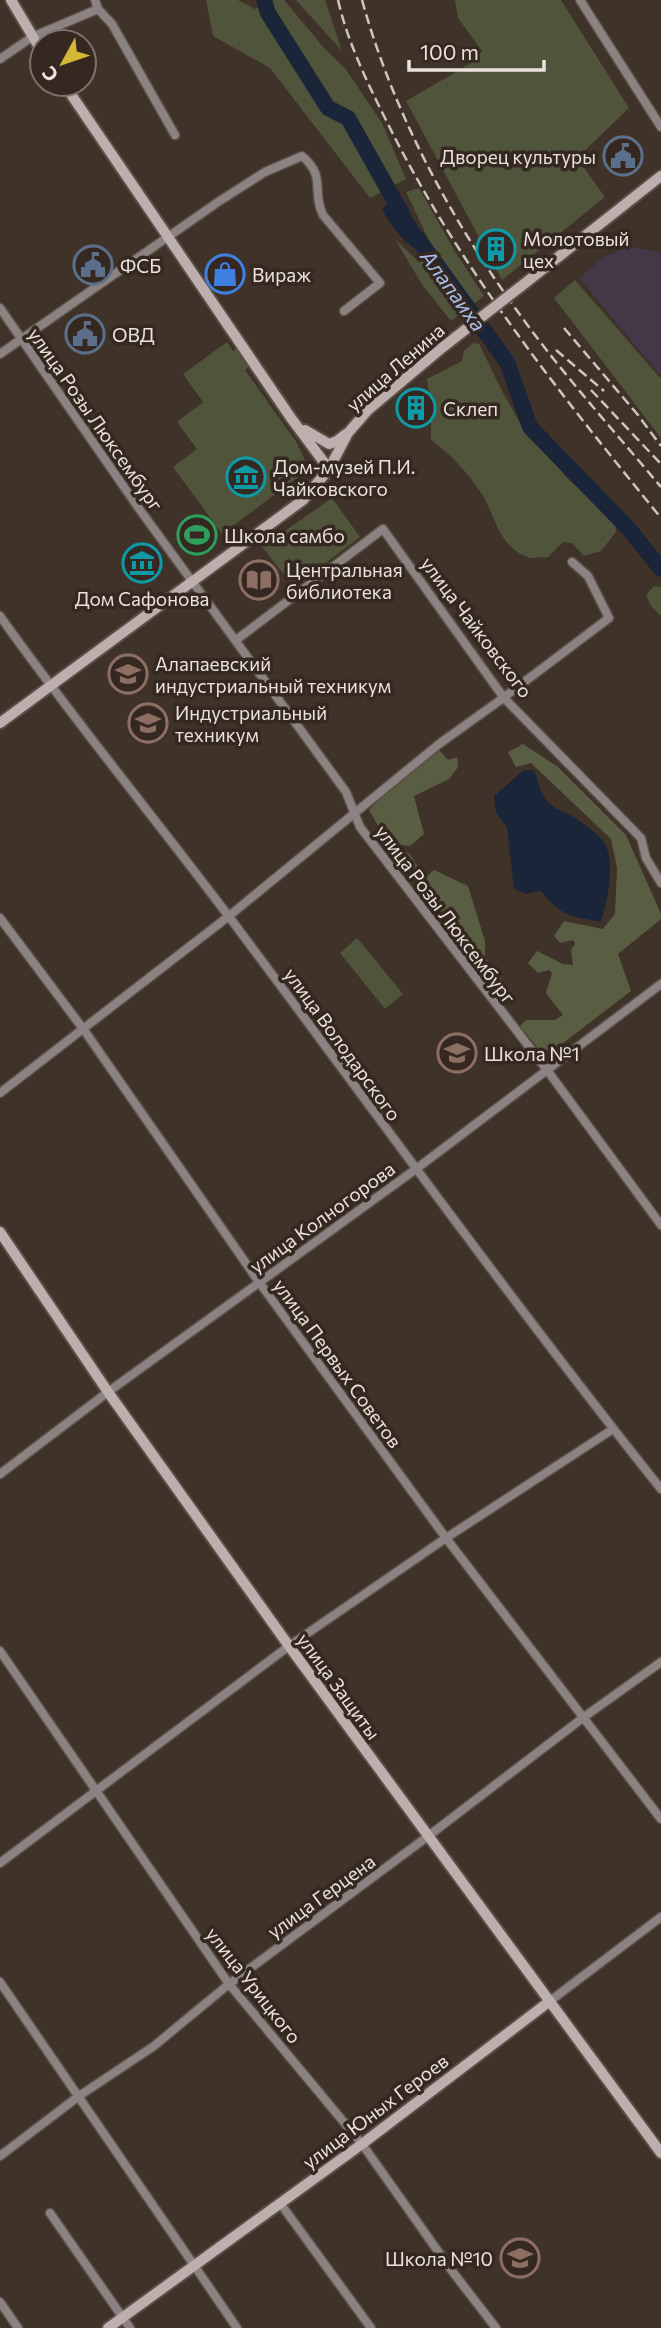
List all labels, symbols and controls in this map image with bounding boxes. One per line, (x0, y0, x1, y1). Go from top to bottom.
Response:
north arrow (28, 28, 98, 98)
scale bar (409, 28, 544, 72)
text: 100 m (420, 39, 479, 64)
text: С (37, 62, 63, 87)
public building icon: Дворец культуры (602, 135, 644, 177)
place label: Дворец культуры (440, 145, 596, 168)
place label: Молотовый цех (523, 227, 629, 272)
building icon: Молотовый цех (475, 228, 517, 270)
public building icon: ФСБ (72, 244, 114, 286)
water label: Алапаиха (416, 244, 492, 336)
shop icon: Вираж (204, 253, 246, 295)
place label: ФСБ (120, 254, 161, 277)
place label: Вираж (252, 263, 311, 286)
public building icon: ОВД (64, 313, 106, 355)
street label: улица Ленина (341, 318, 449, 416)
street label: улица Розы Люксембург (24, 323, 168, 515)
place label: ОВД (112, 323, 155, 346)
building icon: Склеп (395, 387, 437, 429)
place label: Склеп (443, 397, 498, 420)
place label: Дом-музей П.И. Чайковского (273, 455, 415, 500)
museum icon: Дом-музей П.И. Чайковского (225, 456, 267, 498)
sports icon: Школа самбо (176, 514, 218, 556)
place label: Школа самбо (224, 524, 345, 547)
museum icon: Дом Сафонова (121, 542, 163, 584)
street label: улица Чайковского (417, 552, 537, 702)
place label: Центральная библиотека (286, 558, 403, 603)
library icon: Центральная библиотека (238, 559, 280, 601)
place label: Дом Сафонова (75, 587, 209, 610)
place label: Алапаевский индустриальный техникум (155, 652, 391, 697)
school or university icon: Алапаевский индустриальный техникум (107, 653, 149, 695)
place label: Индустриальный техникум (175, 701, 327, 746)
school or university icon: Индустриальный техникум (127, 702, 169, 744)
street label: улица Розы Люксембург (371, 820, 521, 1008)
street label: улица Володарского (280, 963, 406, 1125)
school or university icon: Школа №1 (436, 1032, 478, 1074)
place label: Школа №1 (484, 1042, 580, 1065)
street label: улица Колногорова (245, 1157, 399, 1277)
street label: улица Первых Советов (269, 1274, 407, 1452)
street label: улица Защиты (293, 1628, 385, 1744)
street label: улица Герцена (263, 1849, 379, 1943)
street label: улица Урицкого (202, 1922, 306, 2048)
street label: улица Юных Героев (298, 2049, 452, 2173)
school or university icon: Школа №10 (499, 2237, 541, 2279)
place label: Школа №10 (385, 2247, 493, 2270)

